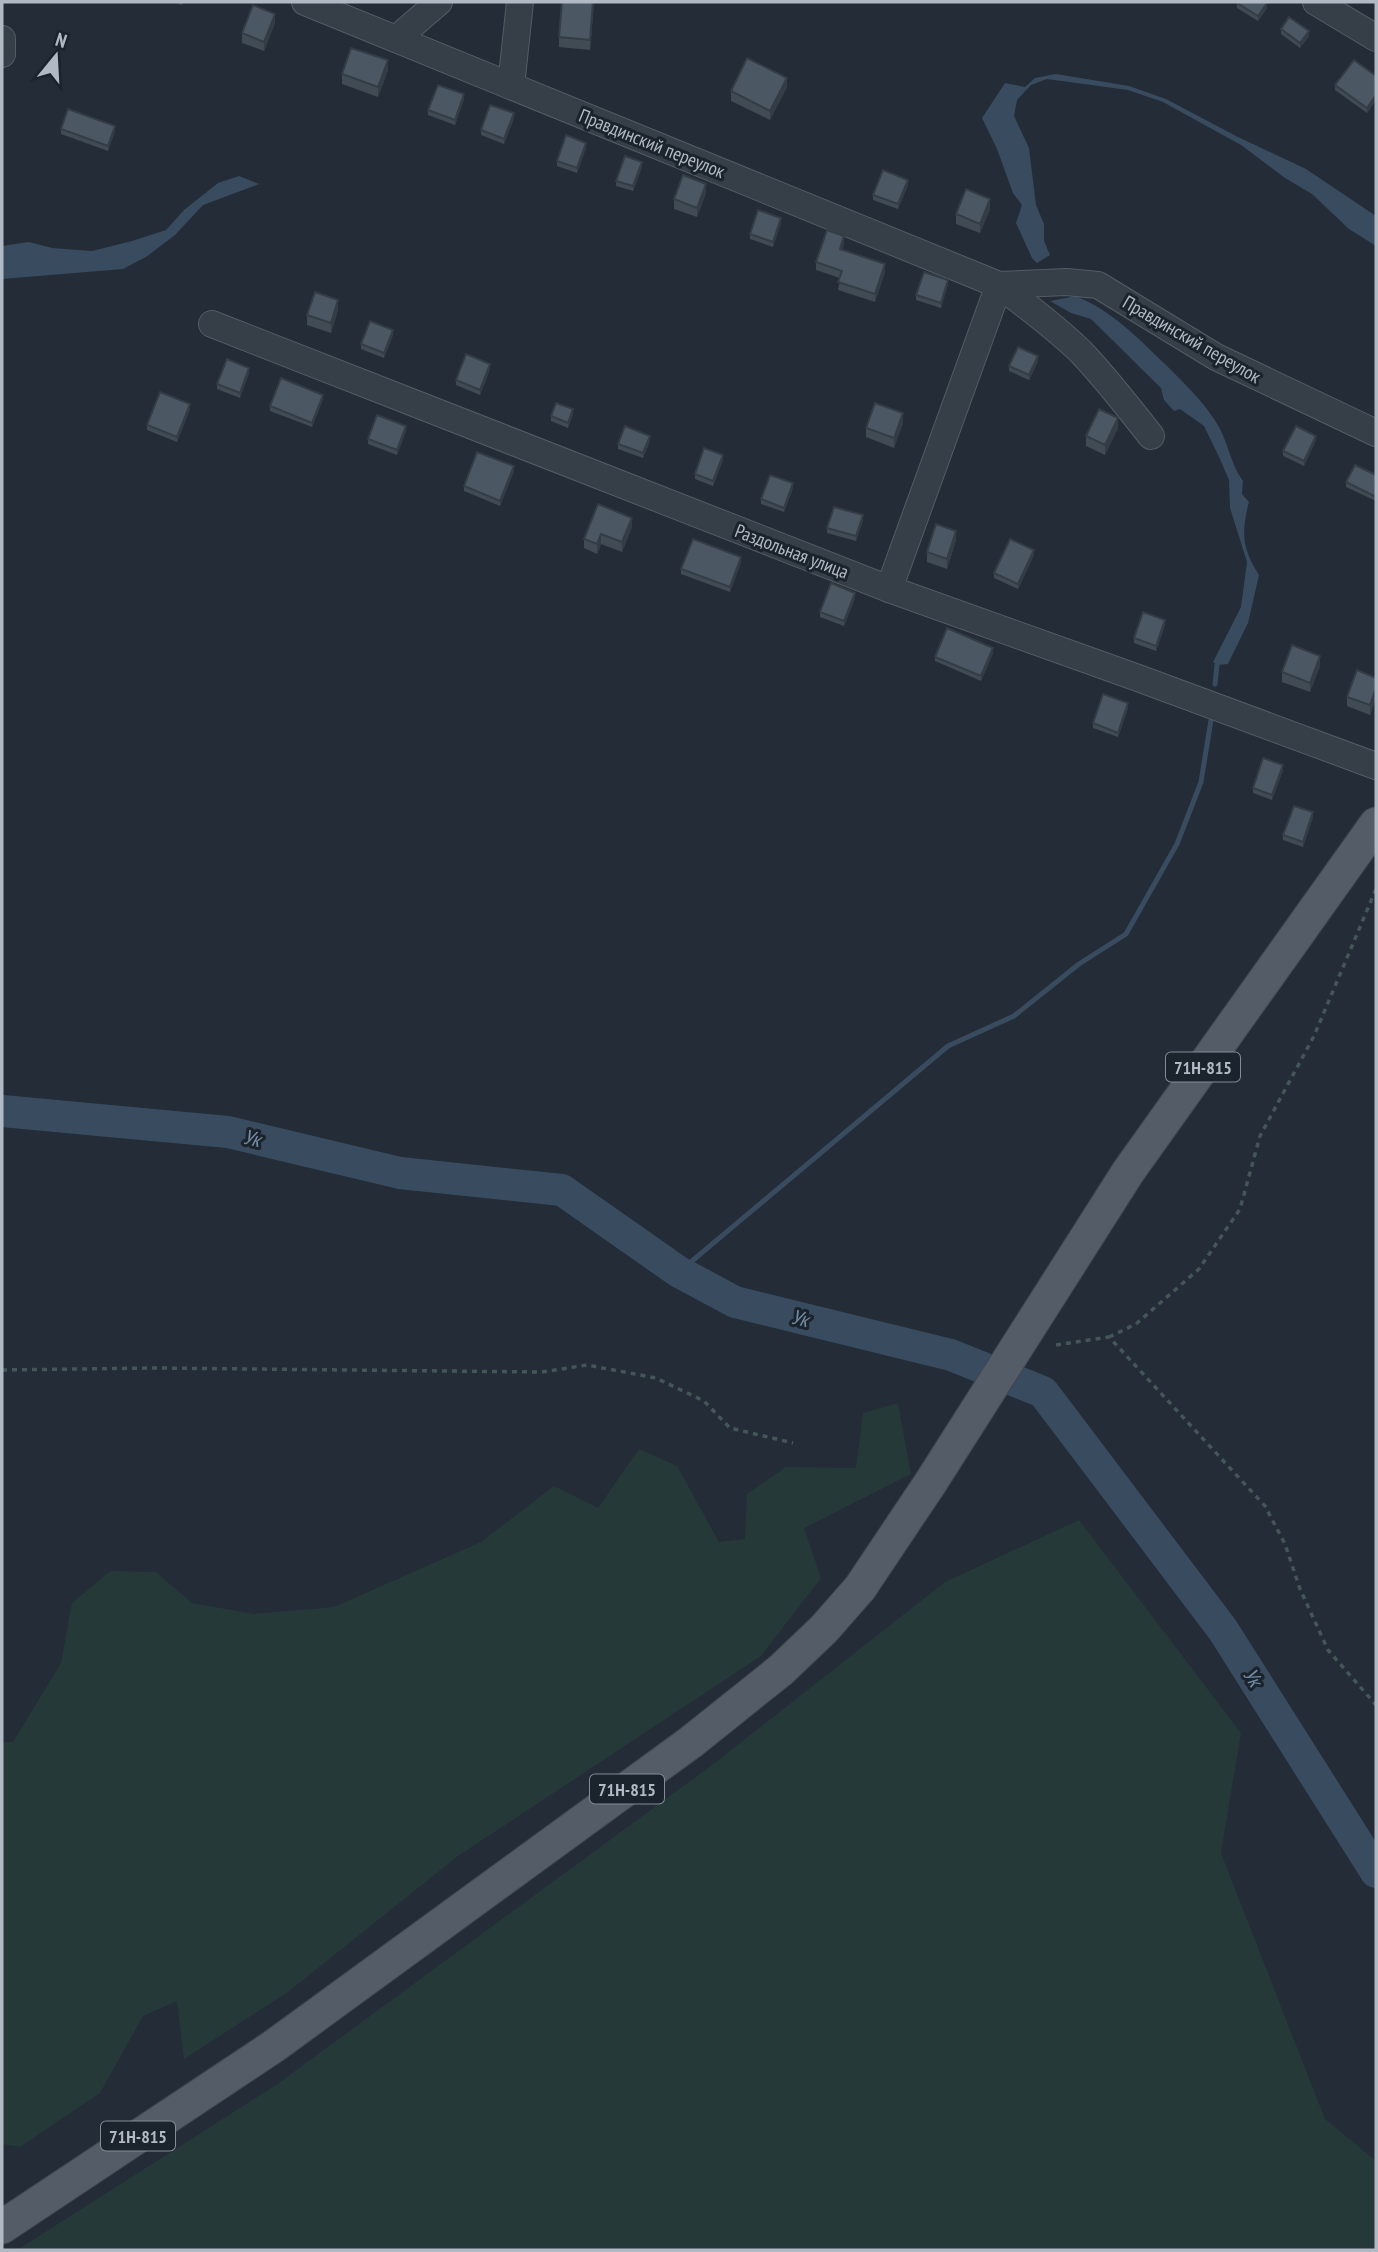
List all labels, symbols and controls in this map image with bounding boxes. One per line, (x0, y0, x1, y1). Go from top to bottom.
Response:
north arrow (21, 21, 91, 91)
text: N (53, 27, 70, 53)
street label: Правдинский переулок (575, 103, 729, 183)
street label: Правдинский переулок (1119, 290, 1266, 389)
street label: Раздольная улица (732, 518, 852, 584)
road number: 71Н-815 (1166, 1052, 1240, 1082)
water label: Ук (241, 1123, 266, 1154)
water label: Ук (789, 1303, 814, 1334)
water label: Ук (1237, 1663, 1270, 1694)
road number: 71Н-815 (590, 1774, 664, 1804)
road number: 71Н-815 (101, 2122, 175, 2150)

